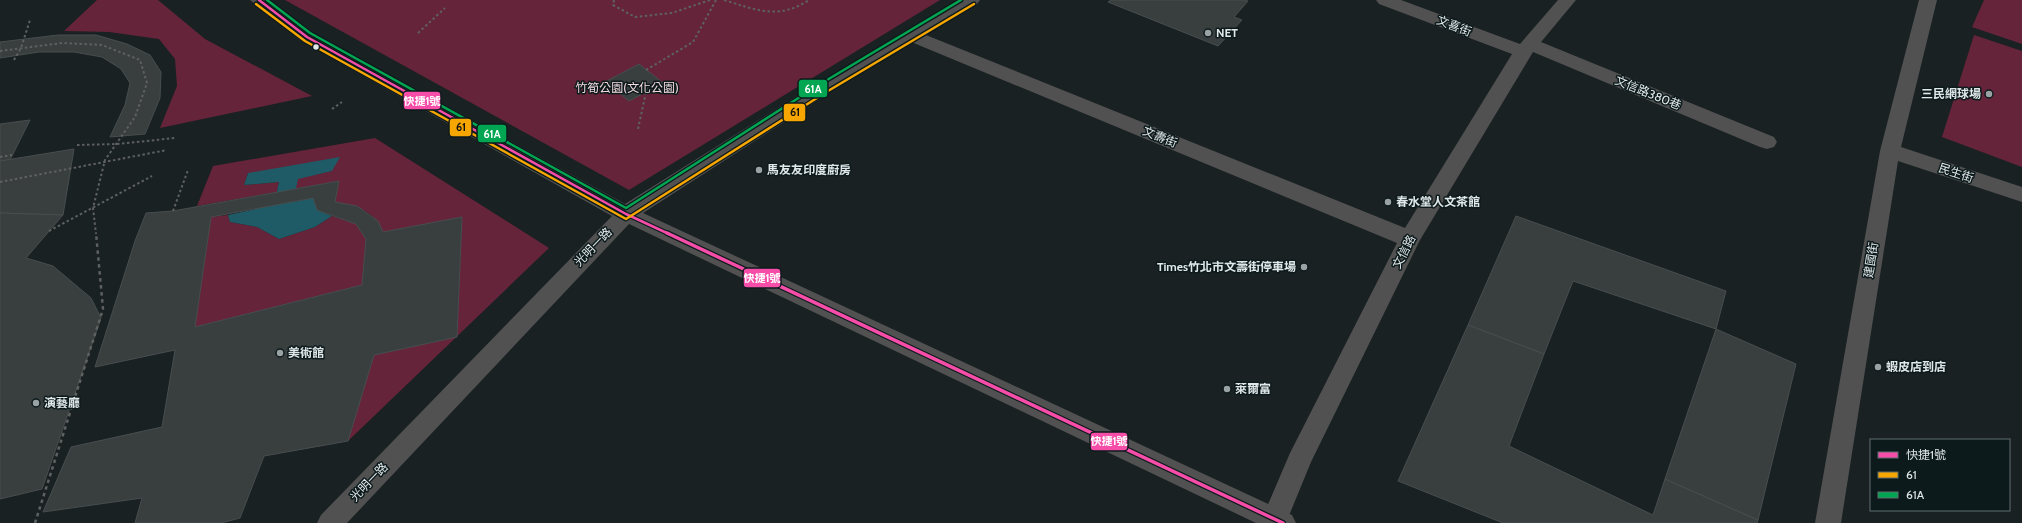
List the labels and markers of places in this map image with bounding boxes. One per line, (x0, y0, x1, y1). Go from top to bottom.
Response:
place label: NET (1216, 25, 1238, 40)
marker: NET (1203, 28, 1213, 38)
unlabelled marker (311, 42, 321, 52)
place label: 三民網球場 (1921, 86, 1981, 101)
marker: 三民網球場 (1984, 89, 1994, 99)
place label: 馬友友印度廚房 (767, 162, 851, 177)
marker: 馬友友印度廚房 (754, 165, 764, 175)
place label: 春水堂人文茶館 (1396, 194, 1480, 209)
marker: 春水堂人文茶館 (1383, 197, 1393, 207)
place label: Times竹北市文壽街停車場 (1157, 259, 1296, 274)
marker: Times竹北市文壽街停車場 (1299, 262, 1309, 272)
place label: 美術館 (288, 345, 324, 360)
marker: 美術館 (275, 348, 285, 358)
place label: 蝦皮店到店 (1886, 359, 1946, 374)
marker: 蝦皮店到店 (1873, 362, 1883, 372)
place label: 萊爾富 (1235, 381, 1271, 396)
marker: 萊爾富 (1222, 384, 1232, 394)
place label: 演藝廳 (44, 395, 80, 410)
marker: 演藝廳 (31, 398, 41, 408)

